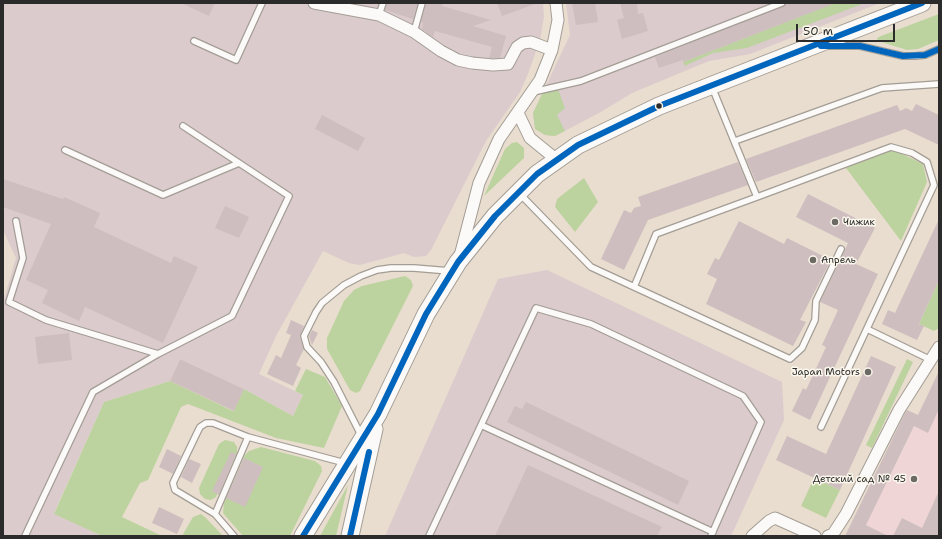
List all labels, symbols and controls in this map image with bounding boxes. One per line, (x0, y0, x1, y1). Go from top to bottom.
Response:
scale bar (798, 16, 897, 42)
text: 50 m (803, 23, 833, 39)
unlabelled marker (654, 101, 664, 111)
place label: Чижик (843, 216, 875, 228)
marker: Чижик (830, 217, 840, 227)
place label: Апрель (821, 254, 856, 266)
marker: Апрель (808, 255, 818, 265)
place label: Japan Motors (792, 366, 860, 378)
marker: Japan Motors (863, 367, 873, 377)
place label: Детский сад № 45 (813, 473, 906, 485)
marker: Детский сад № 45 (909, 474, 919, 484)

